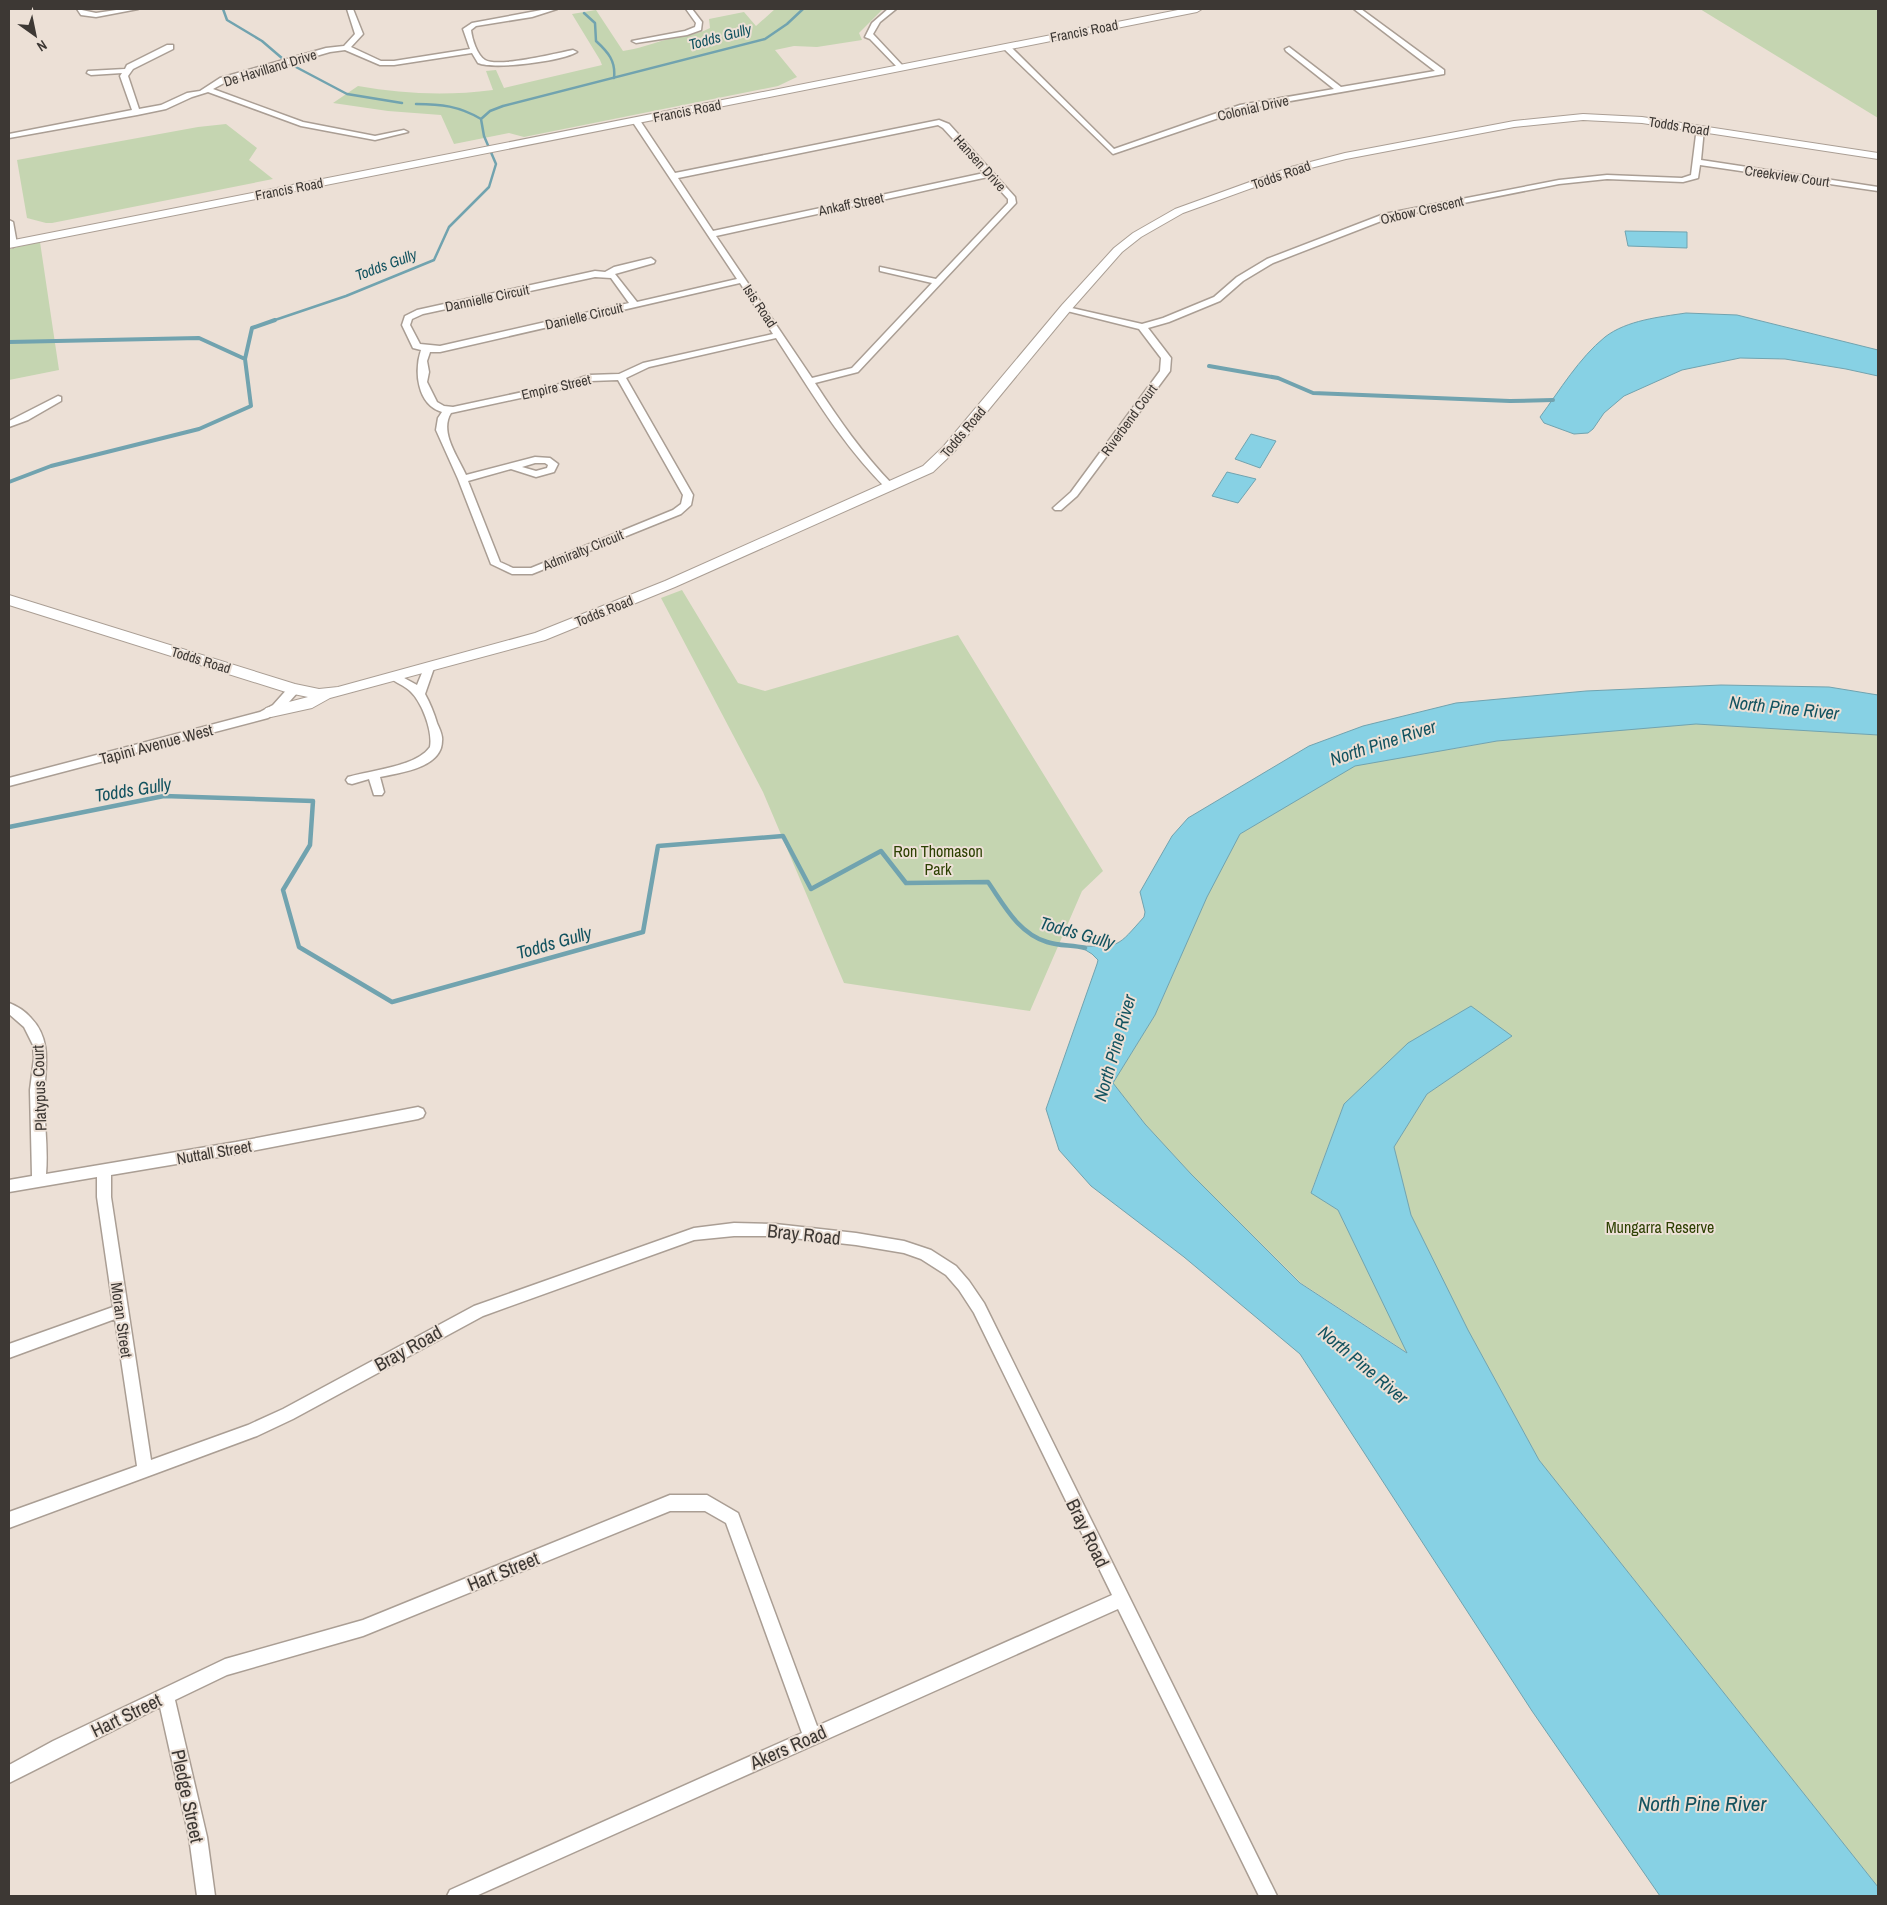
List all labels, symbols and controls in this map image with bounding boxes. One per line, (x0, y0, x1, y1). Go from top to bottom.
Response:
north arrow (10, 10, 60, 60)
street label: Francis Road (1048, 16, 1120, 46)
water label: Todds Gully (686, 18, 754, 55)
text: N (34, 36, 50, 56)
street label: De Havilland Drive (221, 45, 319, 91)
street label: Colonial Drive (1216, 91, 1290, 125)
street label: Francis Road (651, 96, 723, 126)
street label: Todds Road (1647, 112, 1711, 140)
street label: Hansen Drive (950, 131, 1010, 195)
street label: Todds Road (1249, 157, 1313, 193)
street label: Creekview Court (1743, 161, 1831, 191)
street label: Francis Road (253, 174, 325, 204)
street label: Ankaff Street (816, 188, 885, 220)
street label: Oxbow Crescent (1379, 192, 1465, 228)
water label: Todds Gully (352, 243, 420, 285)
street label: Dannielle Circuit (443, 280, 531, 316)
street label: Isis Road (739, 281, 781, 331)
street label: Danielle Circuit (543, 298, 625, 334)
street label: Empire Street (519, 370, 593, 404)
street label: Riverbend Court (1097, 381, 1161, 459)
street label: Todds Road (936, 403, 990, 461)
street label: Admiralty Circuit (539, 526, 626, 575)
street label: Todds Road (572, 591, 636, 631)
street label: Todds Road (169, 642, 233, 678)
water label: North Pine River (1728, 689, 1841, 726)
water label: North Pine River (1327, 713, 1440, 771)
street label: Tapini Avenue West (97, 718, 215, 770)
water label: Todds Gully (93, 771, 174, 808)
park label: Ron Thomason Park (893, 840, 983, 880)
water label: Todds Gully (1037, 910, 1119, 956)
water label: Todds Gully (514, 919, 596, 965)
water label: North Pine River (1087, 991, 1142, 1104)
street label: Platypus Court (26, 1044, 51, 1131)
street label: Nuttall Street (175, 1135, 254, 1169)
park label: Mungarra Reserve (1606, 1216, 1714, 1238)
street label: Bray Road (766, 1217, 842, 1251)
street label: Moran Street (106, 1281, 138, 1359)
street label: Bray Road (370, 1319, 446, 1377)
water label: North Pine River (1313, 1320, 1414, 1410)
street label: Bray Road (1060, 1494, 1116, 1572)
street label: Hart Street (463, 1545, 543, 1597)
street label: Hart Street (86, 1687, 166, 1743)
street label: Akers Road (745, 1719, 830, 1776)
street label: Pledge Street (165, 1747, 211, 1846)
water label: North Pine River (1638, 1789, 1767, 1818)

